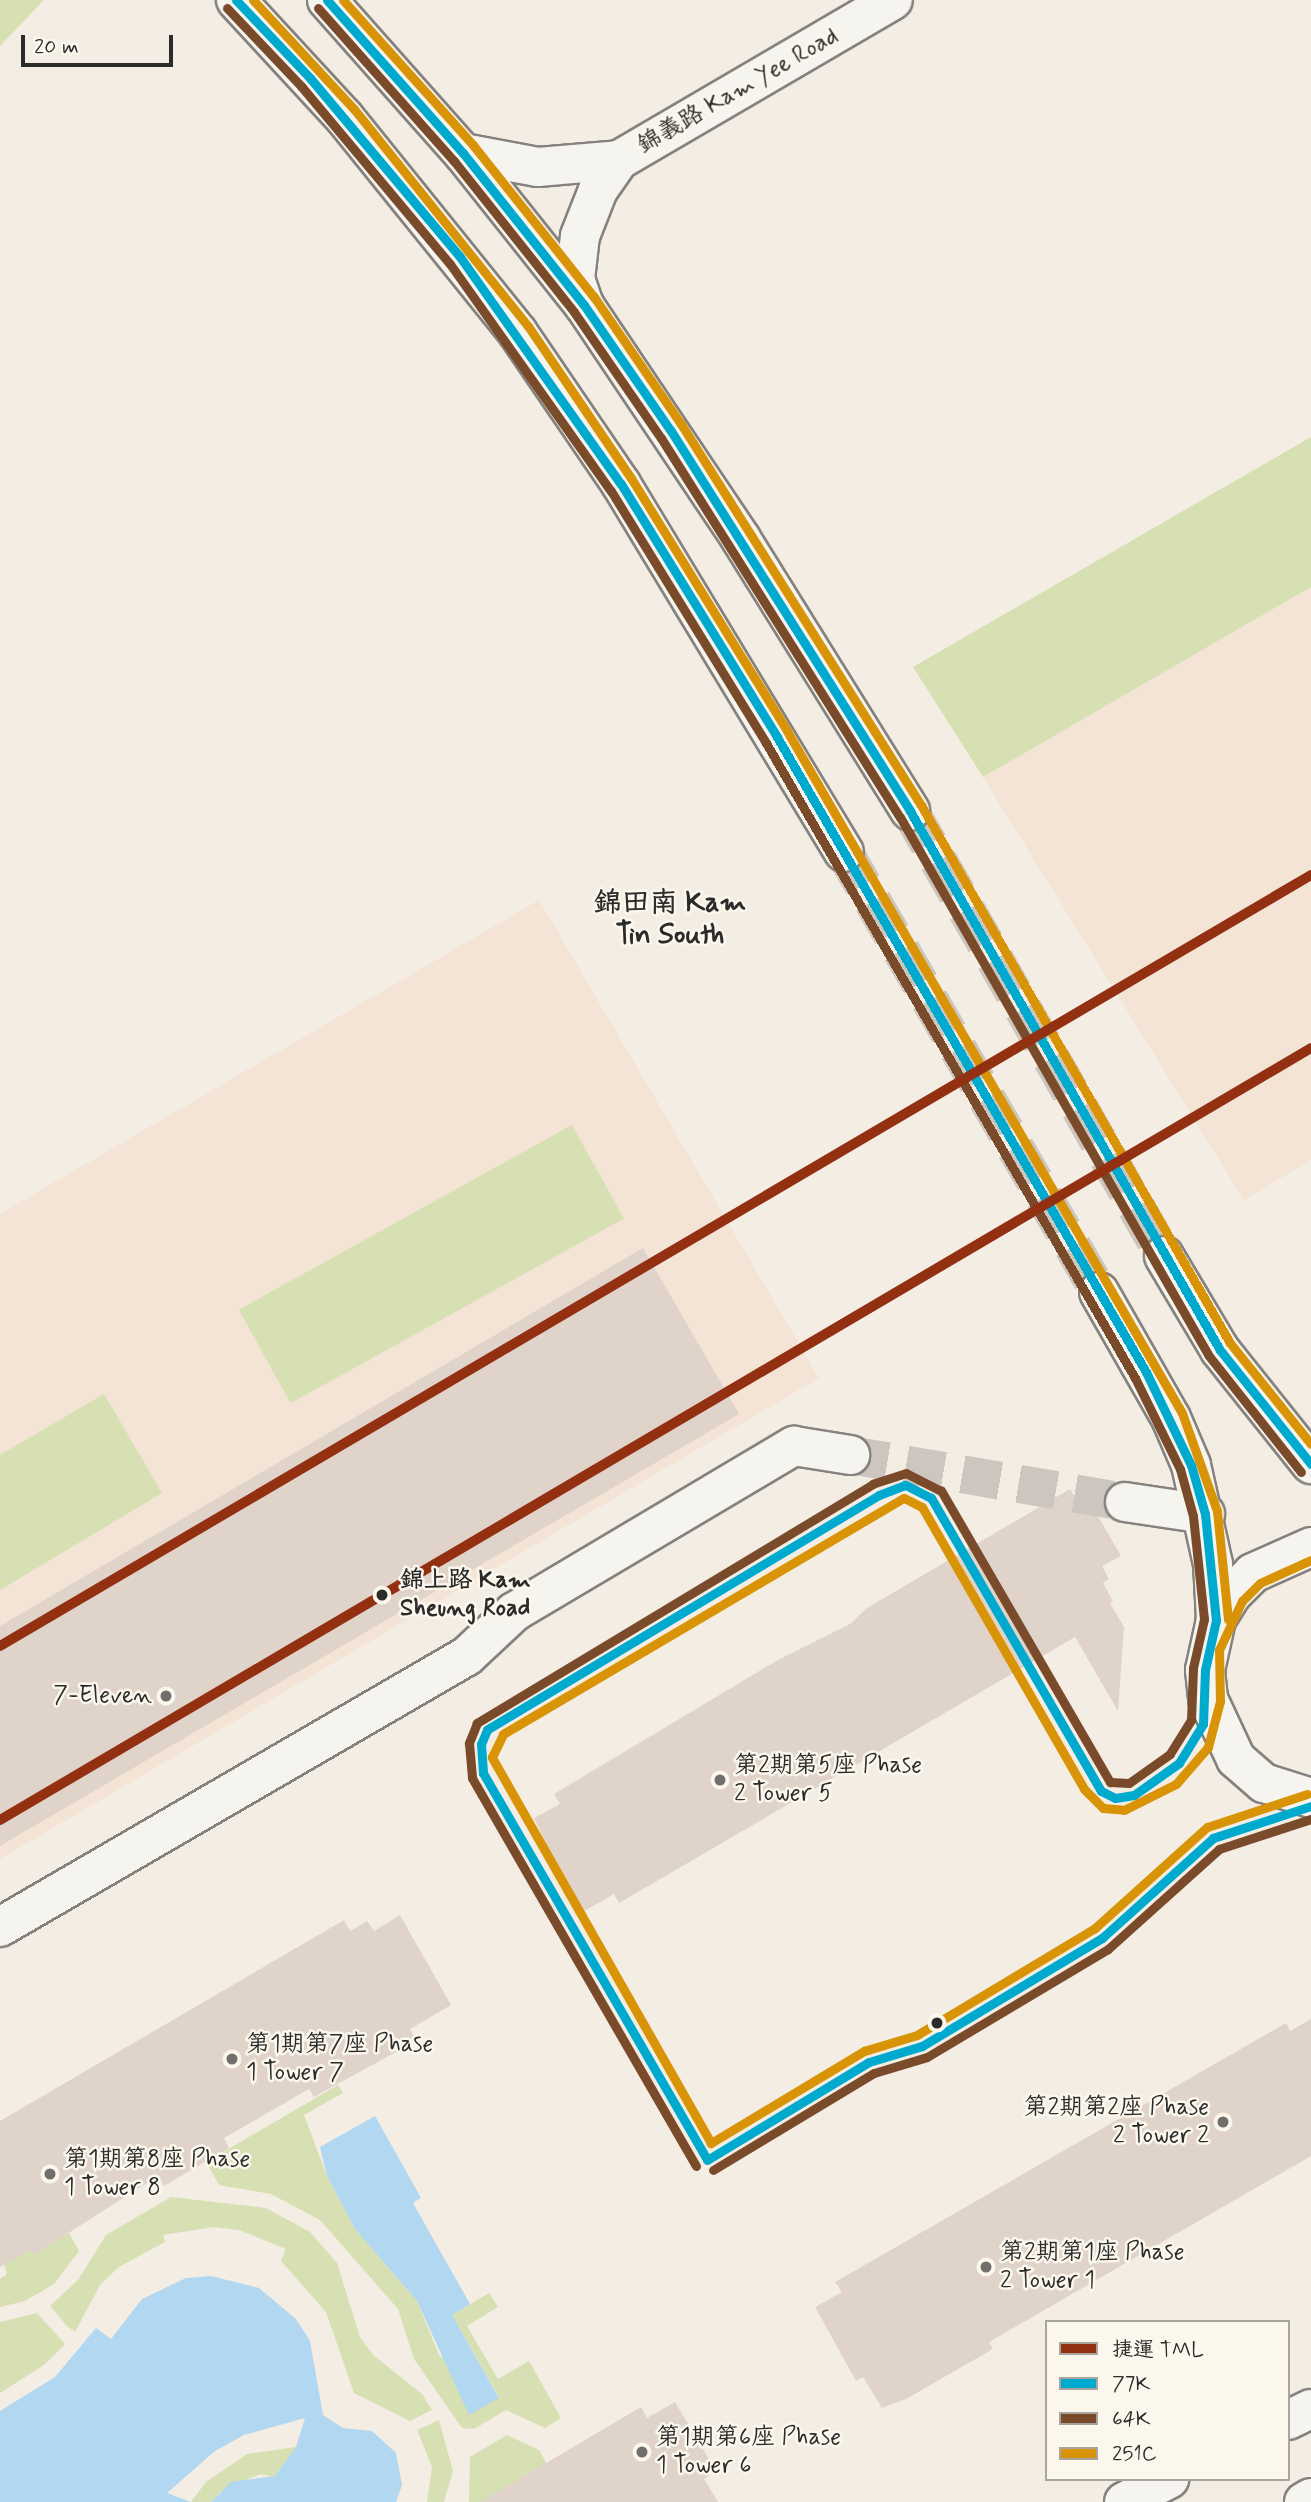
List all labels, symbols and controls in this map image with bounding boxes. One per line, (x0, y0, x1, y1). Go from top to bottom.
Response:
scale bar (24, 21, 177, 65)
street label: 錦義路 Kam Yee Road (631, 21, 845, 161)
text: 20 m (34, 33, 79, 61)
district label: 錦田南 Kam Tin South (594, 887, 746, 953)
place label: 錦上路 Kam Sheung Road (400, 1567, 531, 1623)
marker: 錦上路 Kam Sheung Road (371, 1584, 393, 1606)
place label: 7-Eleven (53, 1682, 152, 1710)
marker: 7-Eleven (158, 1688, 174, 1704)
place label: 第2期第5座 Phase 2 Tower 5 (734, 1752, 922, 1808)
marker: 第2期第5座 Phase 2 Tower 5 (712, 1772, 728, 1788)
unlabelled marker (930, 2016, 944, 2030)
place label: 第1期第7座 Phase 1 Tower 7 (246, 2031, 433, 2087)
marker: 第1期第7座 Phase 1 Tower 7 (224, 2051, 240, 2067)
place label: 第2期第2座 Phase 2 Tower 2 (1024, 2094, 1209, 2150)
marker: 第2期第2座 Phase 2 Tower 2 (1215, 2114, 1231, 2130)
place label: 第1期第8座 Phase 1 Tower 8 (64, 2146, 250, 2202)
marker: 第1期第8座 Phase 1 Tower 8 (42, 2166, 58, 2182)
place label: 第2期第1座 Phase 2 Tower 1 (1000, 2239, 1184, 2295)
marker: 第2期第1座 Phase 2 Tower 1 (978, 2259, 994, 2275)
legend (1045, 2320, 1290, 2481)
text: 捷運 TML (1112, 2336, 1204, 2364)
text: 77K (1112, 2370, 1150, 2398)
text: 64K (1112, 2405, 1150, 2433)
place label: 第1期第6座 Phase 1 Tower 6 (656, 2424, 841, 2480)
text: 251C (1112, 2440, 1157, 2468)
marker: 第1期第6座 Phase 1 Tower 6 (634, 2444, 650, 2460)

